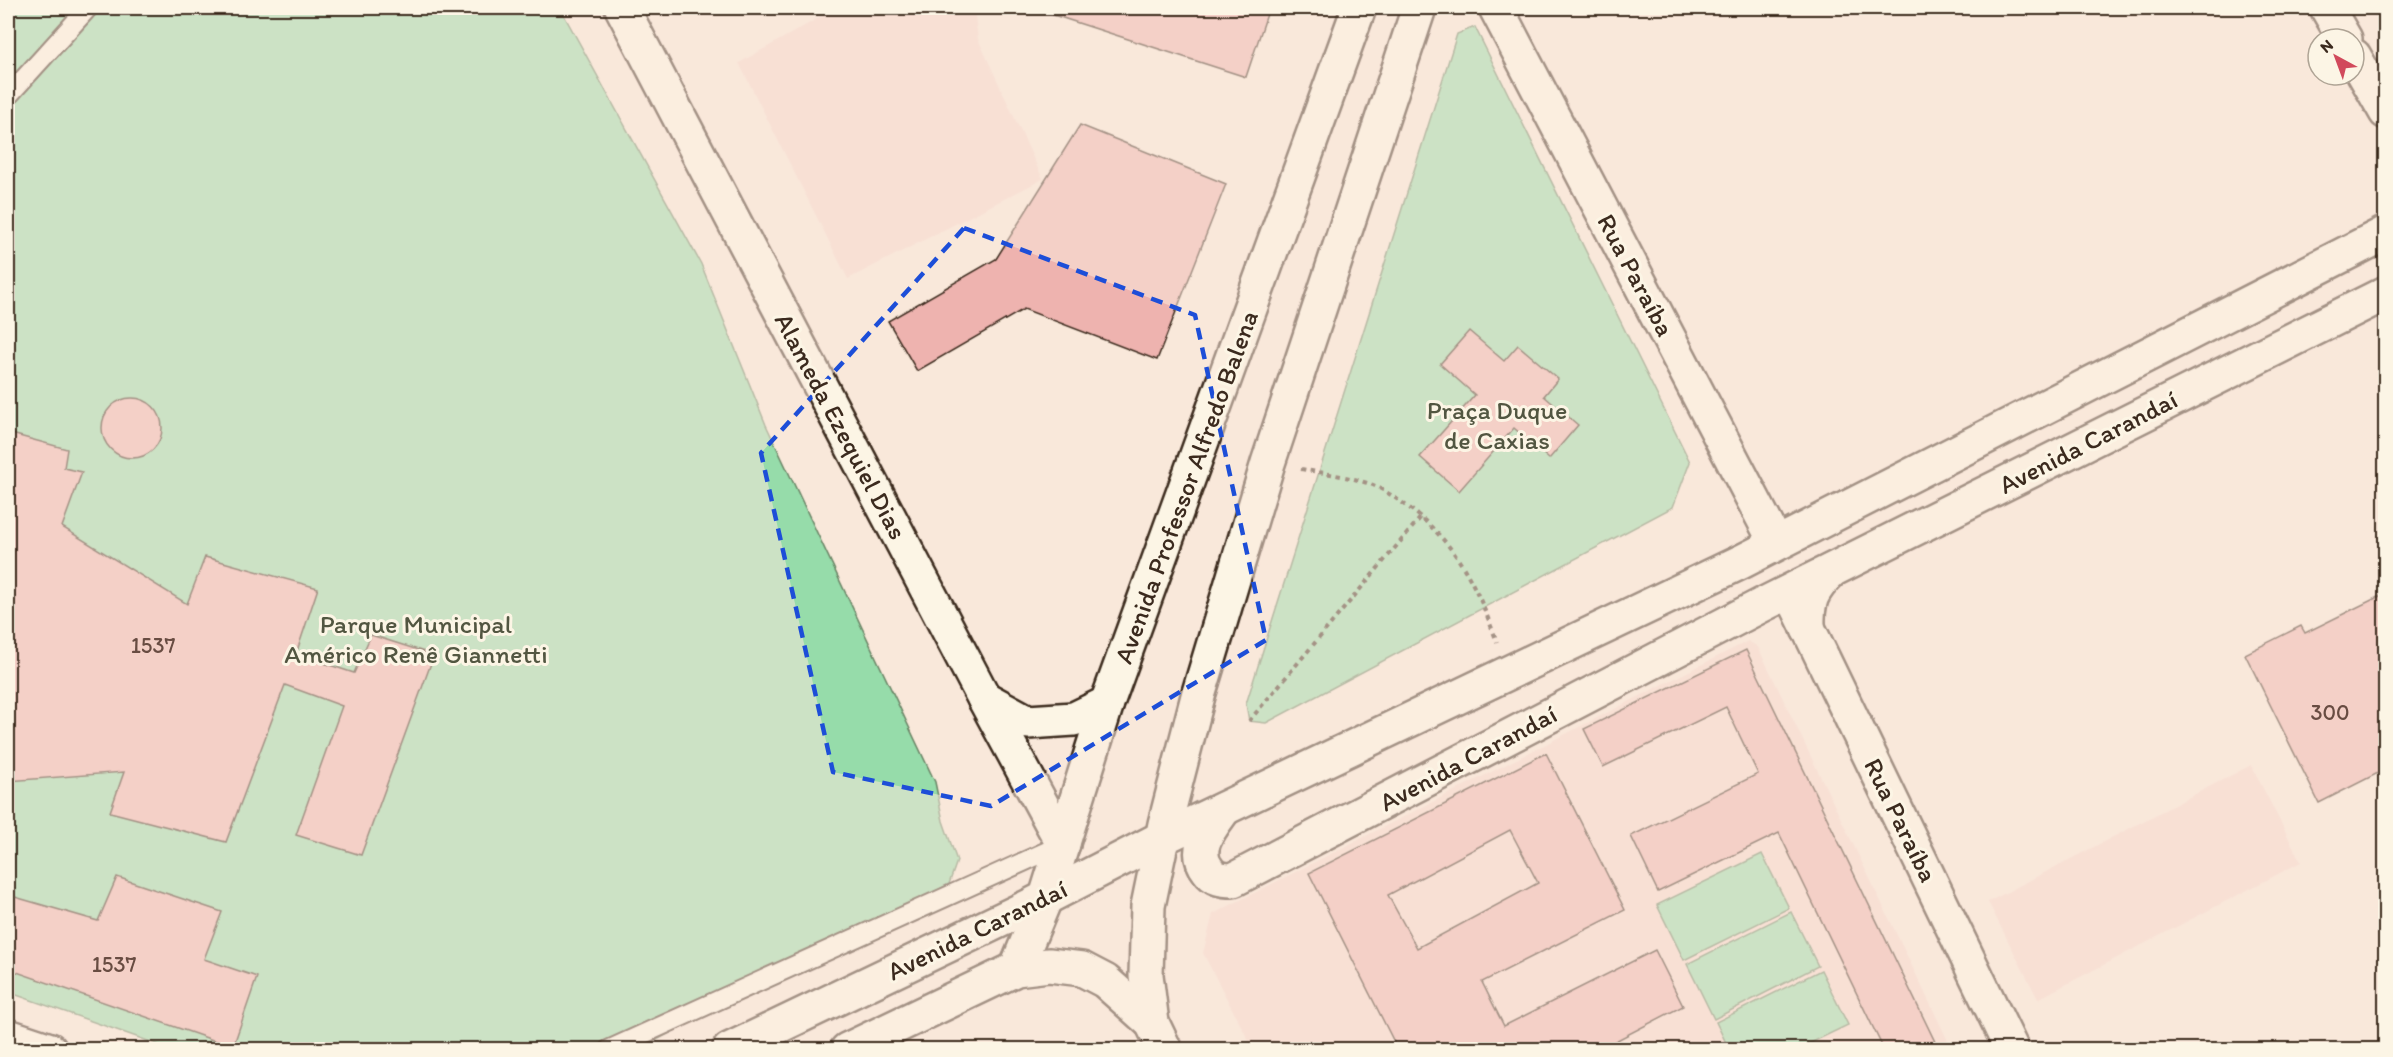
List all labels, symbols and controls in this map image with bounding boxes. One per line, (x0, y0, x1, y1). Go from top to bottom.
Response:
north arrow (2306, 27, 2366, 87)
text: N (2316, 35, 2337, 57)
street label: Rua Paraíba (1590, 208, 1682, 342)
street label: Avenida Professor Alfredo Balena (1107, 306, 1265, 668)
street label: Alameda Ezequiel Dias (768, 307, 914, 545)
street label: Avenida Carandaí (1993, 383, 2183, 501)
park label: Praça Duque de Caxias (1427, 394, 1567, 456)
park label: Parque Municipal Américo Renê Giannetti (284, 608, 548, 670)
house number: 1537 (131, 632, 175, 659)
street label: Avenida Carandaí (1374, 698, 1562, 818)
house number: 300 (2310, 699, 2350, 726)
street label: Rua Paraíba (1857, 753, 1945, 887)
street label: Avenida Carandaí (882, 872, 1073, 987)
house number: 1537 (92, 951, 136, 978)

